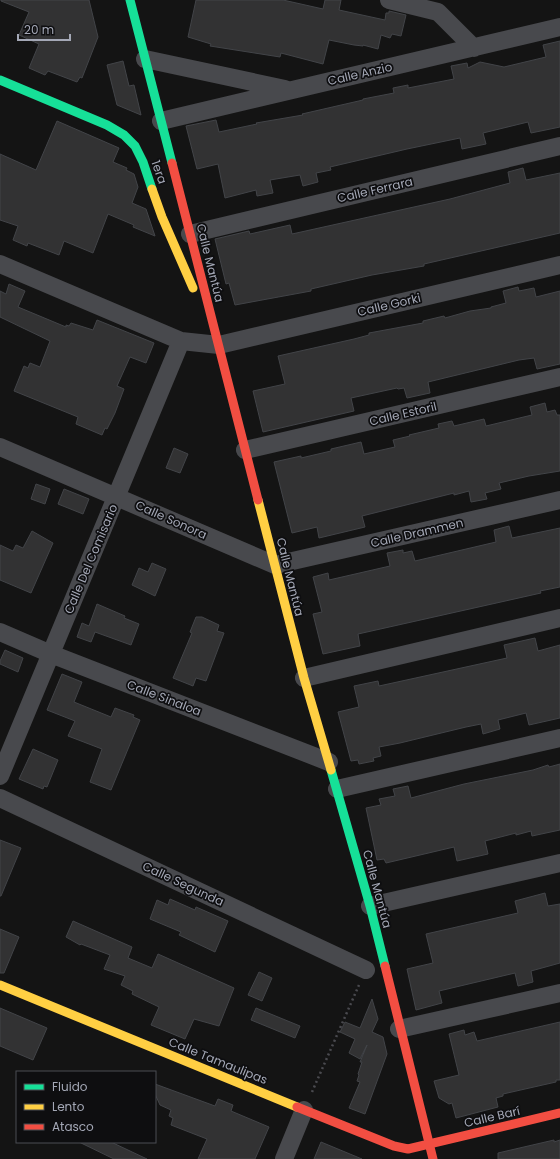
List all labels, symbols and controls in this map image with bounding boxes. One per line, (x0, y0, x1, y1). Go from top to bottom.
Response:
scale bar (18, 16, 70, 42)
text: 20 m (24, 21, 54, 38)
street label: Calle Anzio (326, 58, 394, 89)
street label: 1era (148, 158, 171, 186)
street label: Calle Ferrara (335, 173, 414, 206)
street label: Calle Mantúa (193, 222, 228, 304)
street label: Calle Gorki (356, 289, 422, 320)
street label: Calle Estoril (367, 397, 438, 430)
street label: Calle Sonora (133, 496, 210, 543)
street label: Calle Del Comisario (60, 501, 121, 616)
street label: Calle Drammen (369, 514, 465, 551)
street label: Calle Mantúa (273, 536, 308, 618)
street label: Calle Sinaloa (125, 676, 204, 720)
street label: Calle Mantúa (359, 848, 396, 930)
street label: Calle Segunda (140, 857, 227, 910)
street label: Calle Tamaulipas (166, 1033, 270, 1088)
legend (16, 1071, 156, 1143)
text: Fluido (52, 1078, 88, 1095)
text: Lento (52, 1098, 85, 1115)
street label: Calle Barí (462, 1102, 522, 1131)
text: Atasco (52, 1118, 94, 1135)

